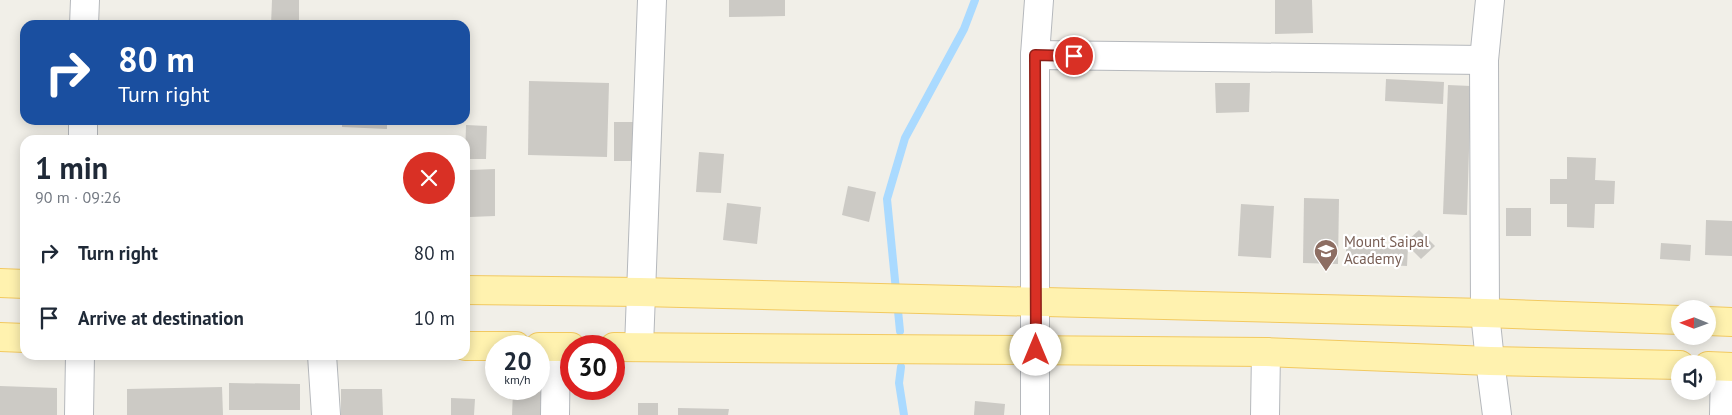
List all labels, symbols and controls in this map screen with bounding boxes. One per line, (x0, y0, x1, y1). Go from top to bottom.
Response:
pin (1053, 35, 1095, 77)
text: 80 m (118, 36, 195, 82)
icon: right (35, 40, 100, 105)
icon: arrive (1060, 42, 1088, 70)
text: Turn right (118, 80, 210, 108)
text: 1 min (35, 148, 108, 187)
button: close (403, 152, 455, 204)
text: 90 m · 09:26 (35, 187, 121, 207)
place label: Mount Saipal Academy (1344, 232, 1429, 268)
school or university icon: Mount Saipal Academy (1313, 238, 1339, 272)
icon: right (35, 239, 63, 267)
text: Turn right (78, 241, 158, 265)
text: 80 m (414, 241, 455, 265)
north arrow (1671, 300, 1716, 345)
map controls (1671, 300, 1716, 400)
icon: arrive (35, 304, 63, 332)
text: Arrive at destination (78, 306, 244, 330)
text: 10 m (414, 306, 455, 330)
position arrow (1009, 323, 1061, 375)
speed limit sign: 30 (560, 335, 625, 400)
text: 20 (503, 345, 532, 377)
button: sound (1671, 355, 1716, 400)
text: km/h (504, 372, 531, 387)

